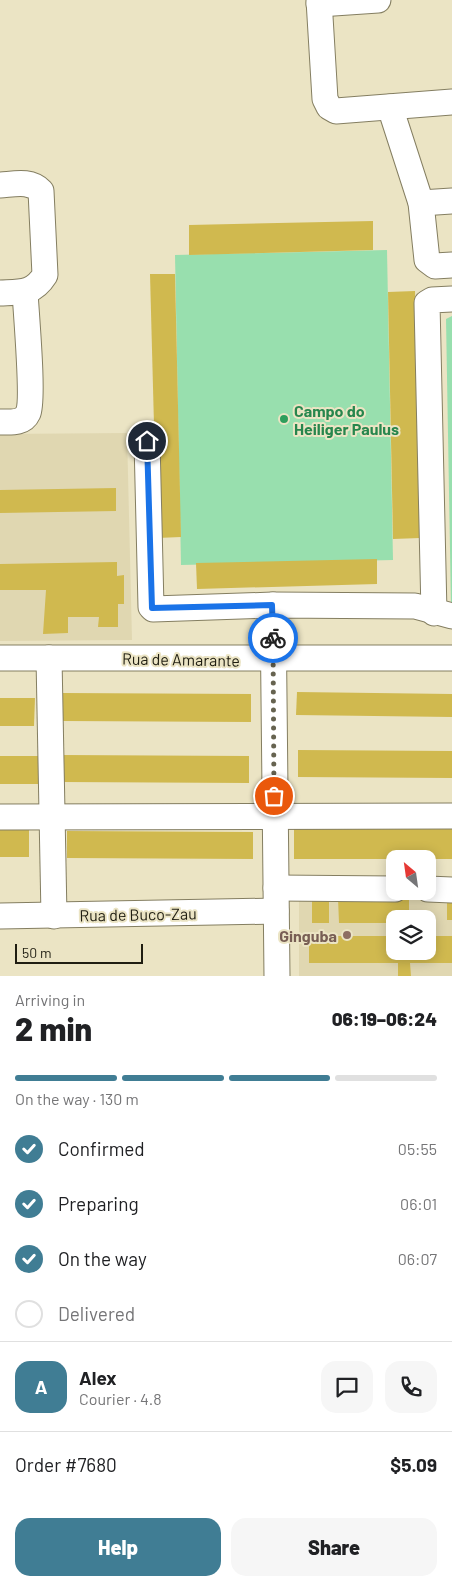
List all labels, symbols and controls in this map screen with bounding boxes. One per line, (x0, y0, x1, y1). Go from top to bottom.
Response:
place label: Campo do Heiliger Paulus (294, 401, 399, 438)
marker: Campo do Heiliger Paulus (278, 413, 290, 425)
pin (126, 420, 168, 462)
icon: home (133, 427, 161, 455)
courier (248, 613, 298, 663)
icon: bike (259, 624, 287, 652)
street label: Rua de Amarante (122, 648, 240, 670)
pin (253, 775, 295, 817)
icon: bag (260, 782, 288, 810)
north arrow (386, 850, 436, 900)
map controls (386, 850, 436, 960)
street label: Rua de Buco-Zau (79, 903, 197, 925)
button: layers (386, 910, 436, 960)
place label: Ginguba (279, 926, 337, 945)
marker: Ginguba (341, 929, 353, 941)
scale bar (15, 941, 142, 964)
text: 50 m (22, 944, 51, 961)
text: Arriving in (15, 990, 85, 1009)
text: 06:19–06:24 (332, 1007, 437, 1030)
text: 2 min (15, 1009, 92, 1047)
text: On the way · 130 m (15, 1089, 139, 1108)
icon: check (15, 1135, 43, 1163)
text: Confirmed (58, 1137, 145, 1160)
text: 05:55 (398, 1139, 437, 1158)
icon: check (15, 1190, 43, 1218)
text: Preparing (58, 1192, 139, 1215)
text: 06:01 (400, 1194, 437, 1213)
icon: check (15, 1245, 43, 1273)
text: On the way (58, 1247, 147, 1270)
text: 06:07 (398, 1249, 437, 1268)
text: Delivered (58, 1302, 135, 1325)
button: chat (321, 1361, 373, 1413)
button: phone (385, 1361, 437, 1413)
text: Alex (79, 1366, 117, 1389)
text: A (35, 1375, 47, 1398)
text: Courier · 4.8 (79, 1389, 162, 1408)
text: Order #7680 (15, 1453, 117, 1476)
text: $5.09 (390, 1453, 437, 1476)
button: Help (15, 1518, 221, 1576)
button: Share (231, 1518, 437, 1576)

